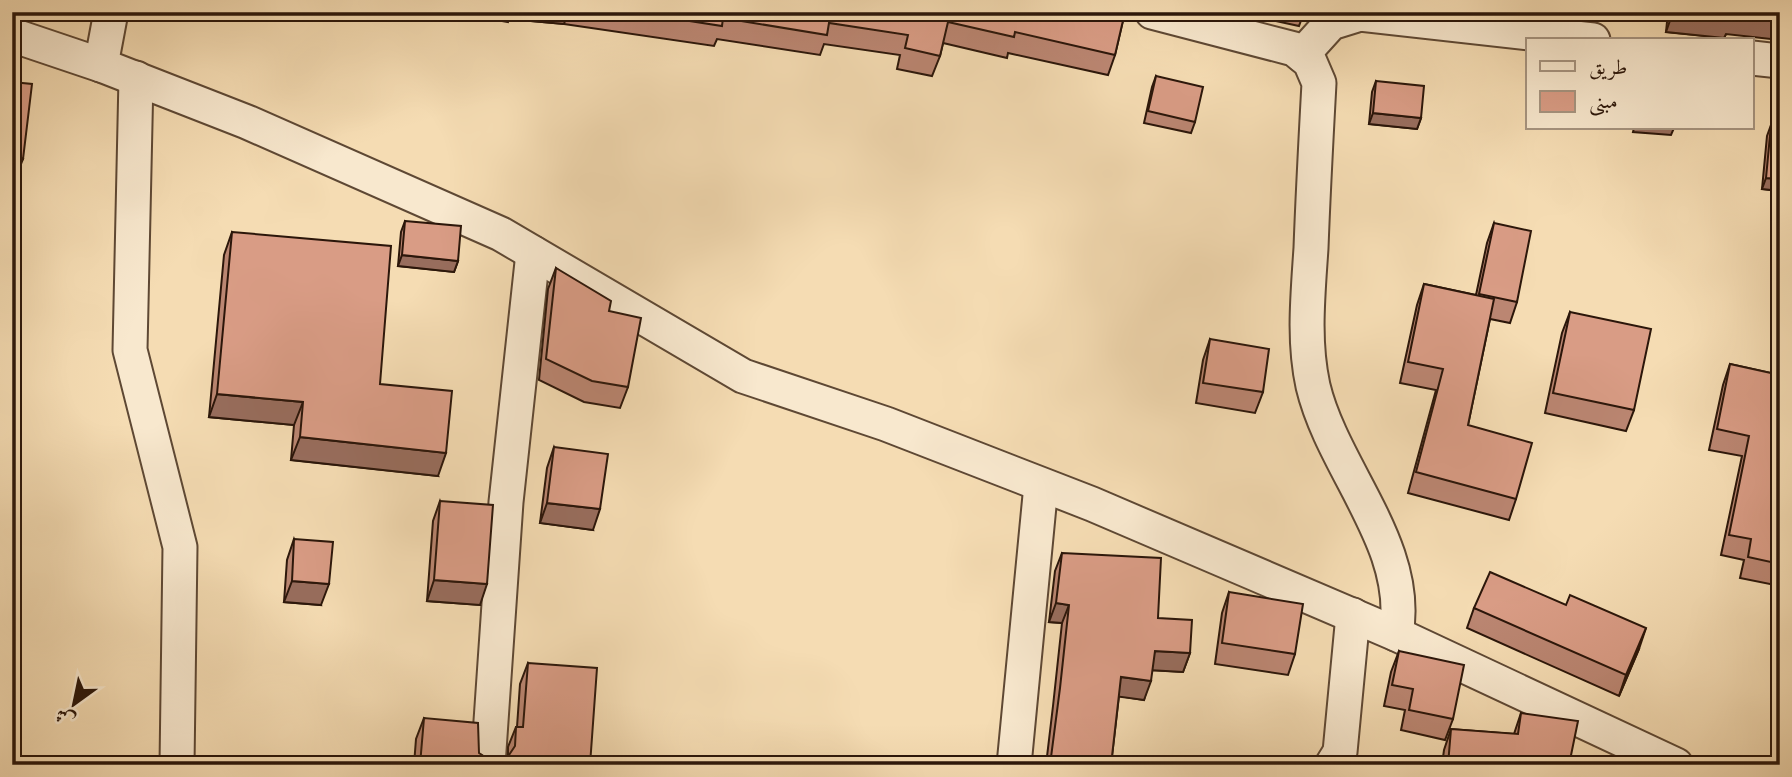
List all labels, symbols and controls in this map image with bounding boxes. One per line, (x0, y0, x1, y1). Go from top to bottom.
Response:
legend (1526, 38, 1754, 130)
text: طريق (1589, 55, 1627, 80)
text: مبنى (1589, 89, 1618, 116)
north arrow (38, 668, 108, 738)
text: ش (51, 703, 79, 732)

